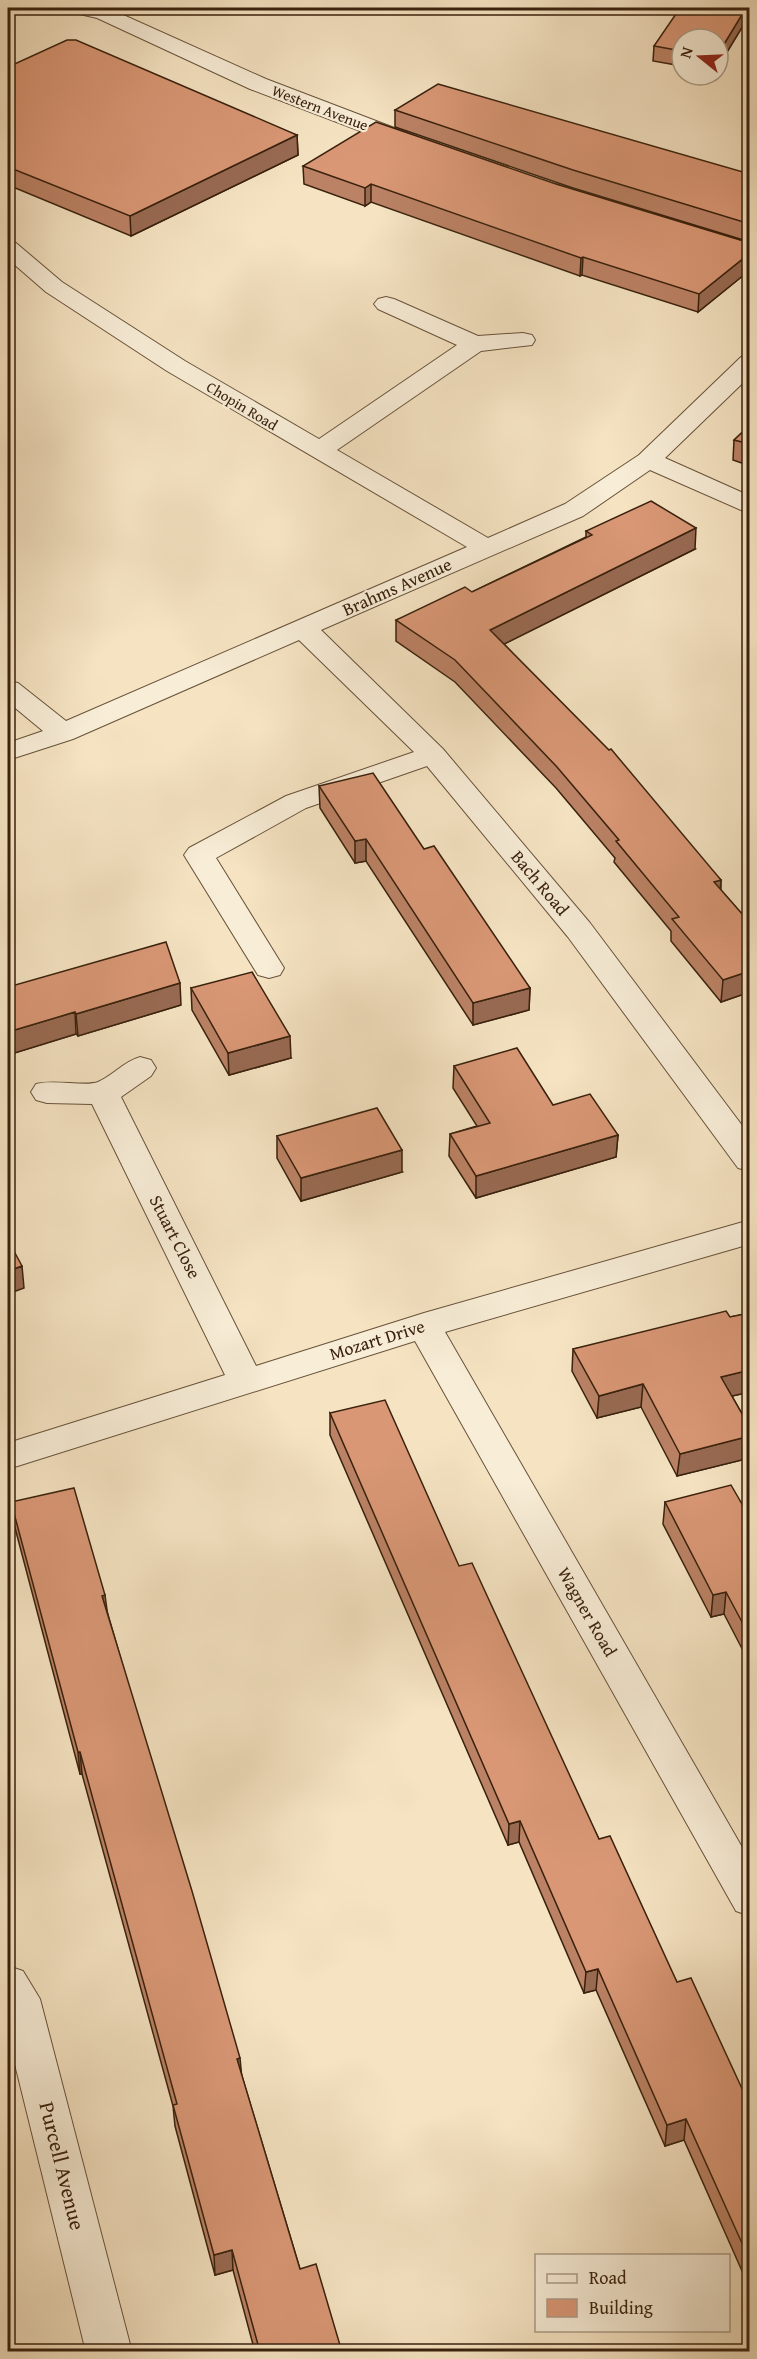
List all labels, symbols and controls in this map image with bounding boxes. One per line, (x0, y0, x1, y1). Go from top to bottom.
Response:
north arrow (670, 27, 730, 87)
text: N (673, 43, 699, 61)
street label: Western Avenue (269, 80, 371, 136)
street label: Chopin Road (203, 376, 282, 435)
street label: Brahms Avenue (338, 550, 456, 623)
street label: Bach Road (505, 844, 576, 922)
street label: Stuart Close (143, 1190, 208, 1283)
street label: Mozart Drive (326, 1312, 428, 1367)
street label: Wagner Road (551, 1562, 624, 1662)
street label: Purcell Avenue (32, 2099, 93, 2233)
legend (535, 2254, 730, 2332)
text: Road (589, 2264, 627, 2291)
text: Building (589, 2294, 653, 2321)

